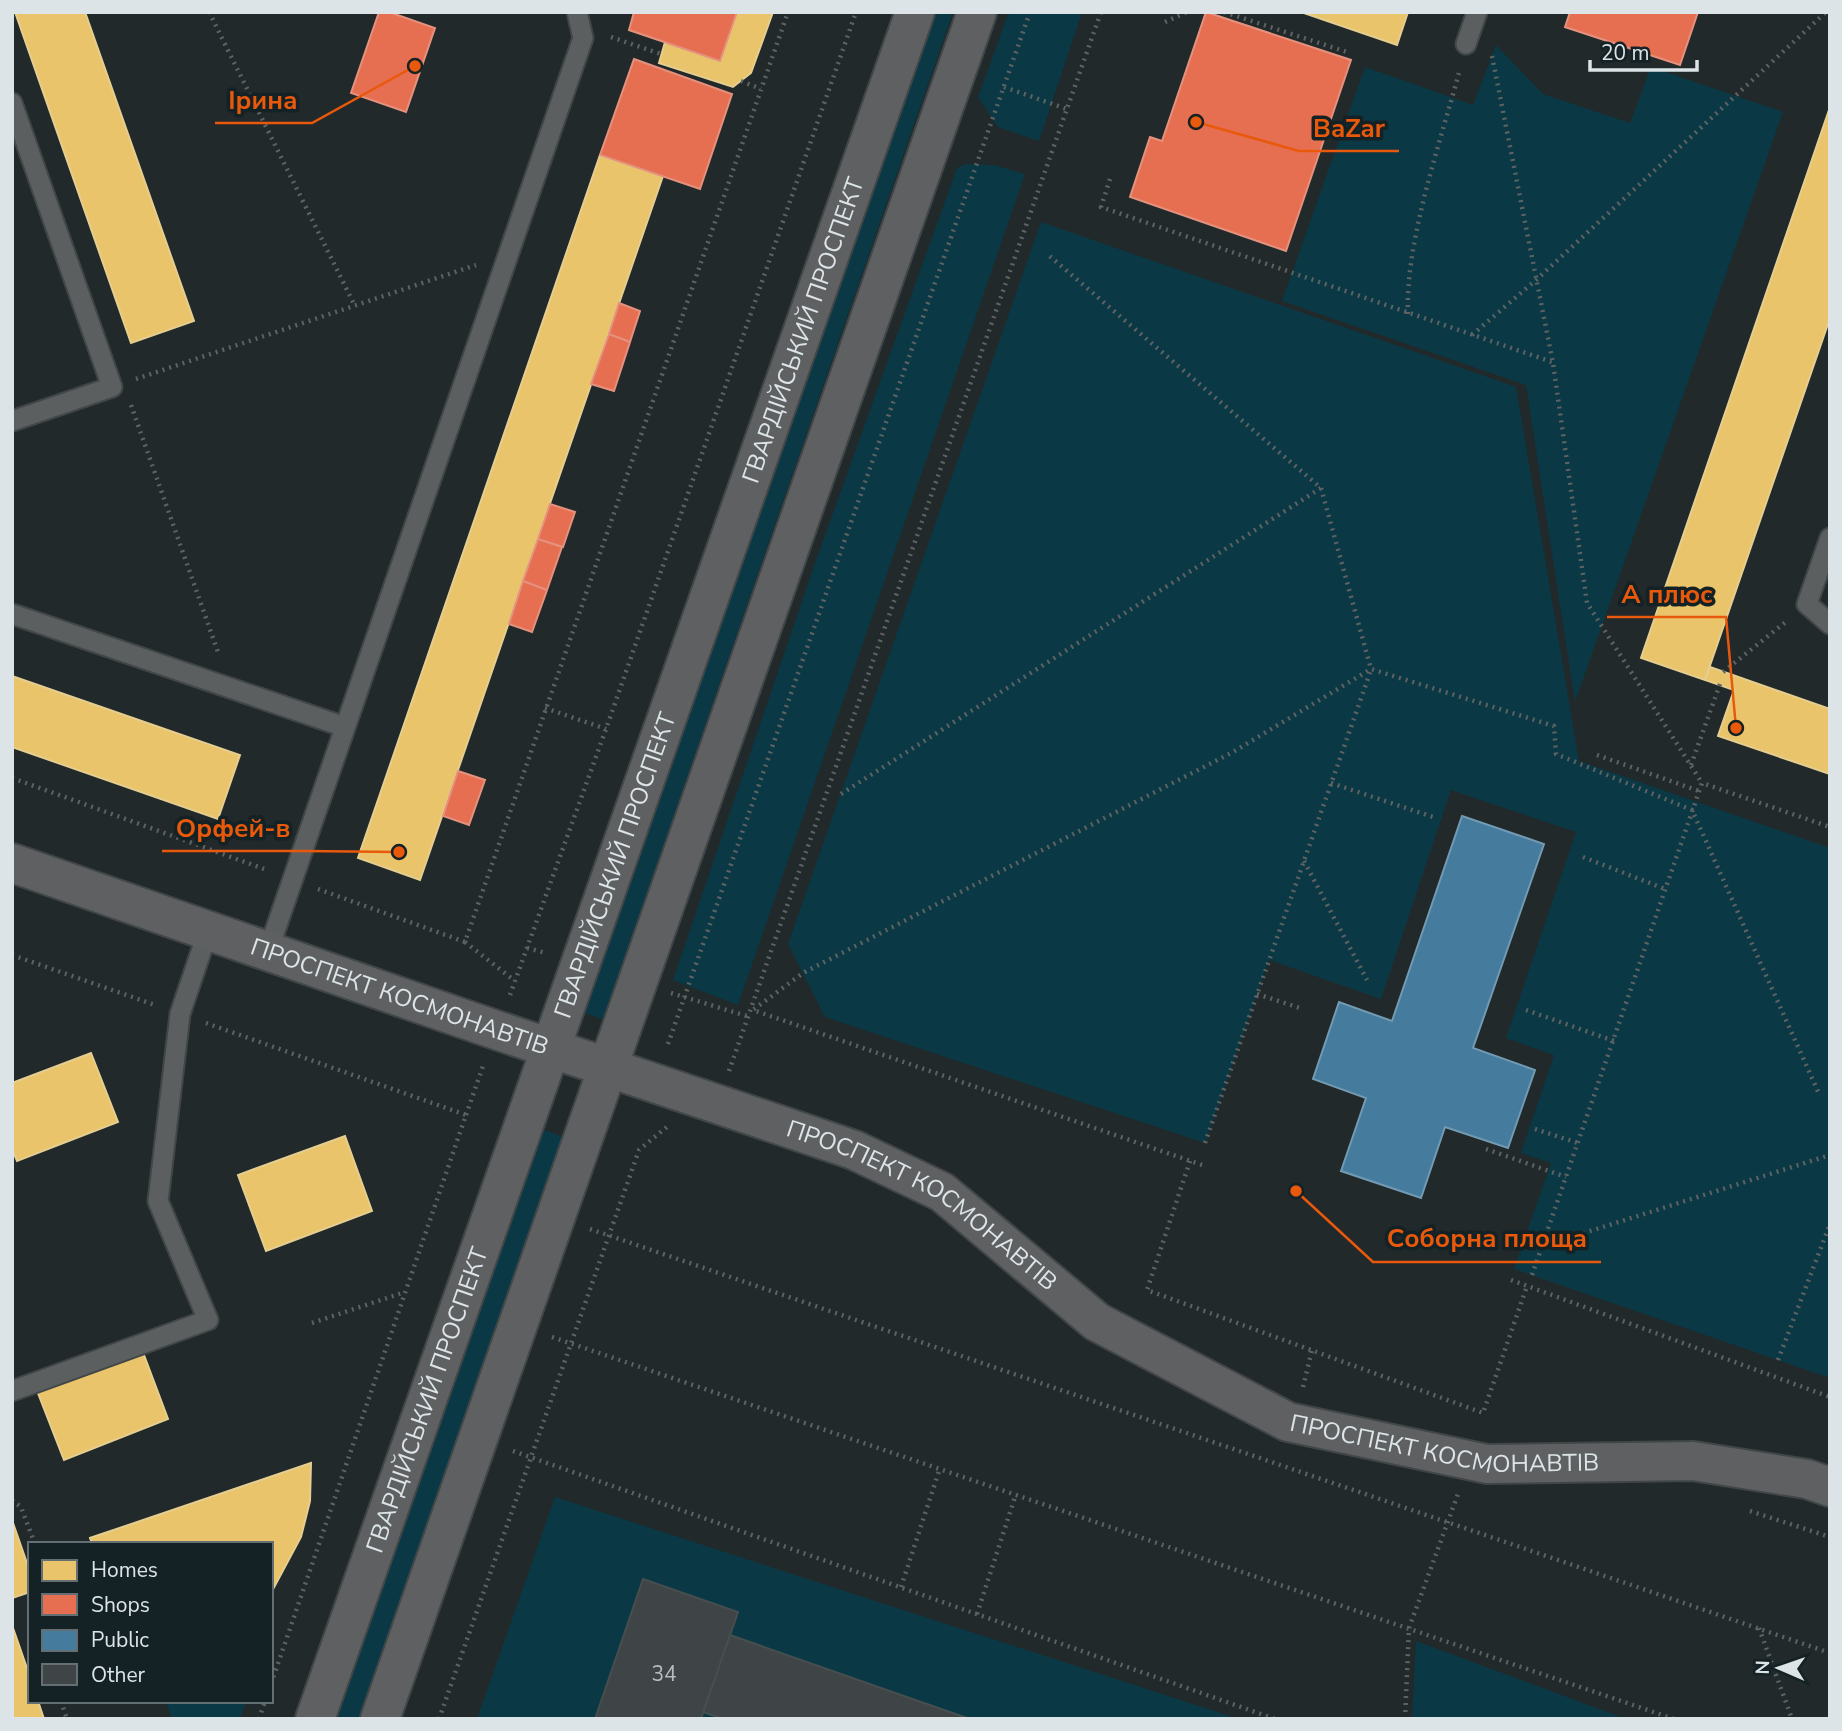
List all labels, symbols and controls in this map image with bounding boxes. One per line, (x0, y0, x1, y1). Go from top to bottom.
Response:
scale bar (1590, 28, 1697, 72)
text: 20 m (1601, 39, 1650, 67)
callout: Ірина (215, 76, 312, 123)
text: Ірина (228, 83, 298, 118)
callout: BaZar (1299, 104, 1399, 151)
text: BaZar (1313, 111, 1386, 146)
street label: ГВАРДІЙСЬКИЙ ПРОСПЕКТ (735, 173, 872, 487)
callout: А плюс (1607, 570, 1726, 617)
text: А плюс (1621, 577, 1713, 612)
street label: ГВАРДІЙСЬКИЙ ПРОСПЕКТ (547, 708, 684, 1022)
callout: Орфей-в (162, 804, 304, 851)
text: Орфей-в (176, 811, 290, 846)
street label: ПРОСПЕКТ КОСМОНАВТІВ (246, 931, 553, 1063)
street label: ПРОСПЕКТ КОСМОНАВТІВ (782, 1113, 1064, 1298)
callout: Соборна площа (1373, 1215, 1601, 1262)
text: Соборна площа (1387, 1221, 1587, 1256)
street label: ГВАРДІЙСЬКИЙ ПРОСПЕКТ (359, 1242, 496, 1557)
street label: ПРОСПЕКТ КОСМОНАВТІВ (1287, 1407, 1599, 1481)
legend (28, 1542, 273, 1703)
text: Homes (91, 1556, 158, 1584)
text: Shops (91, 1591, 150, 1619)
text: Public (91, 1626, 149, 1654)
north arrow (1744, 1633, 1814, 1703)
house number: 34 (651, 1660, 677, 1688)
text: N (1750, 1660, 1776, 1675)
text: Other (91, 1661, 146, 1689)

